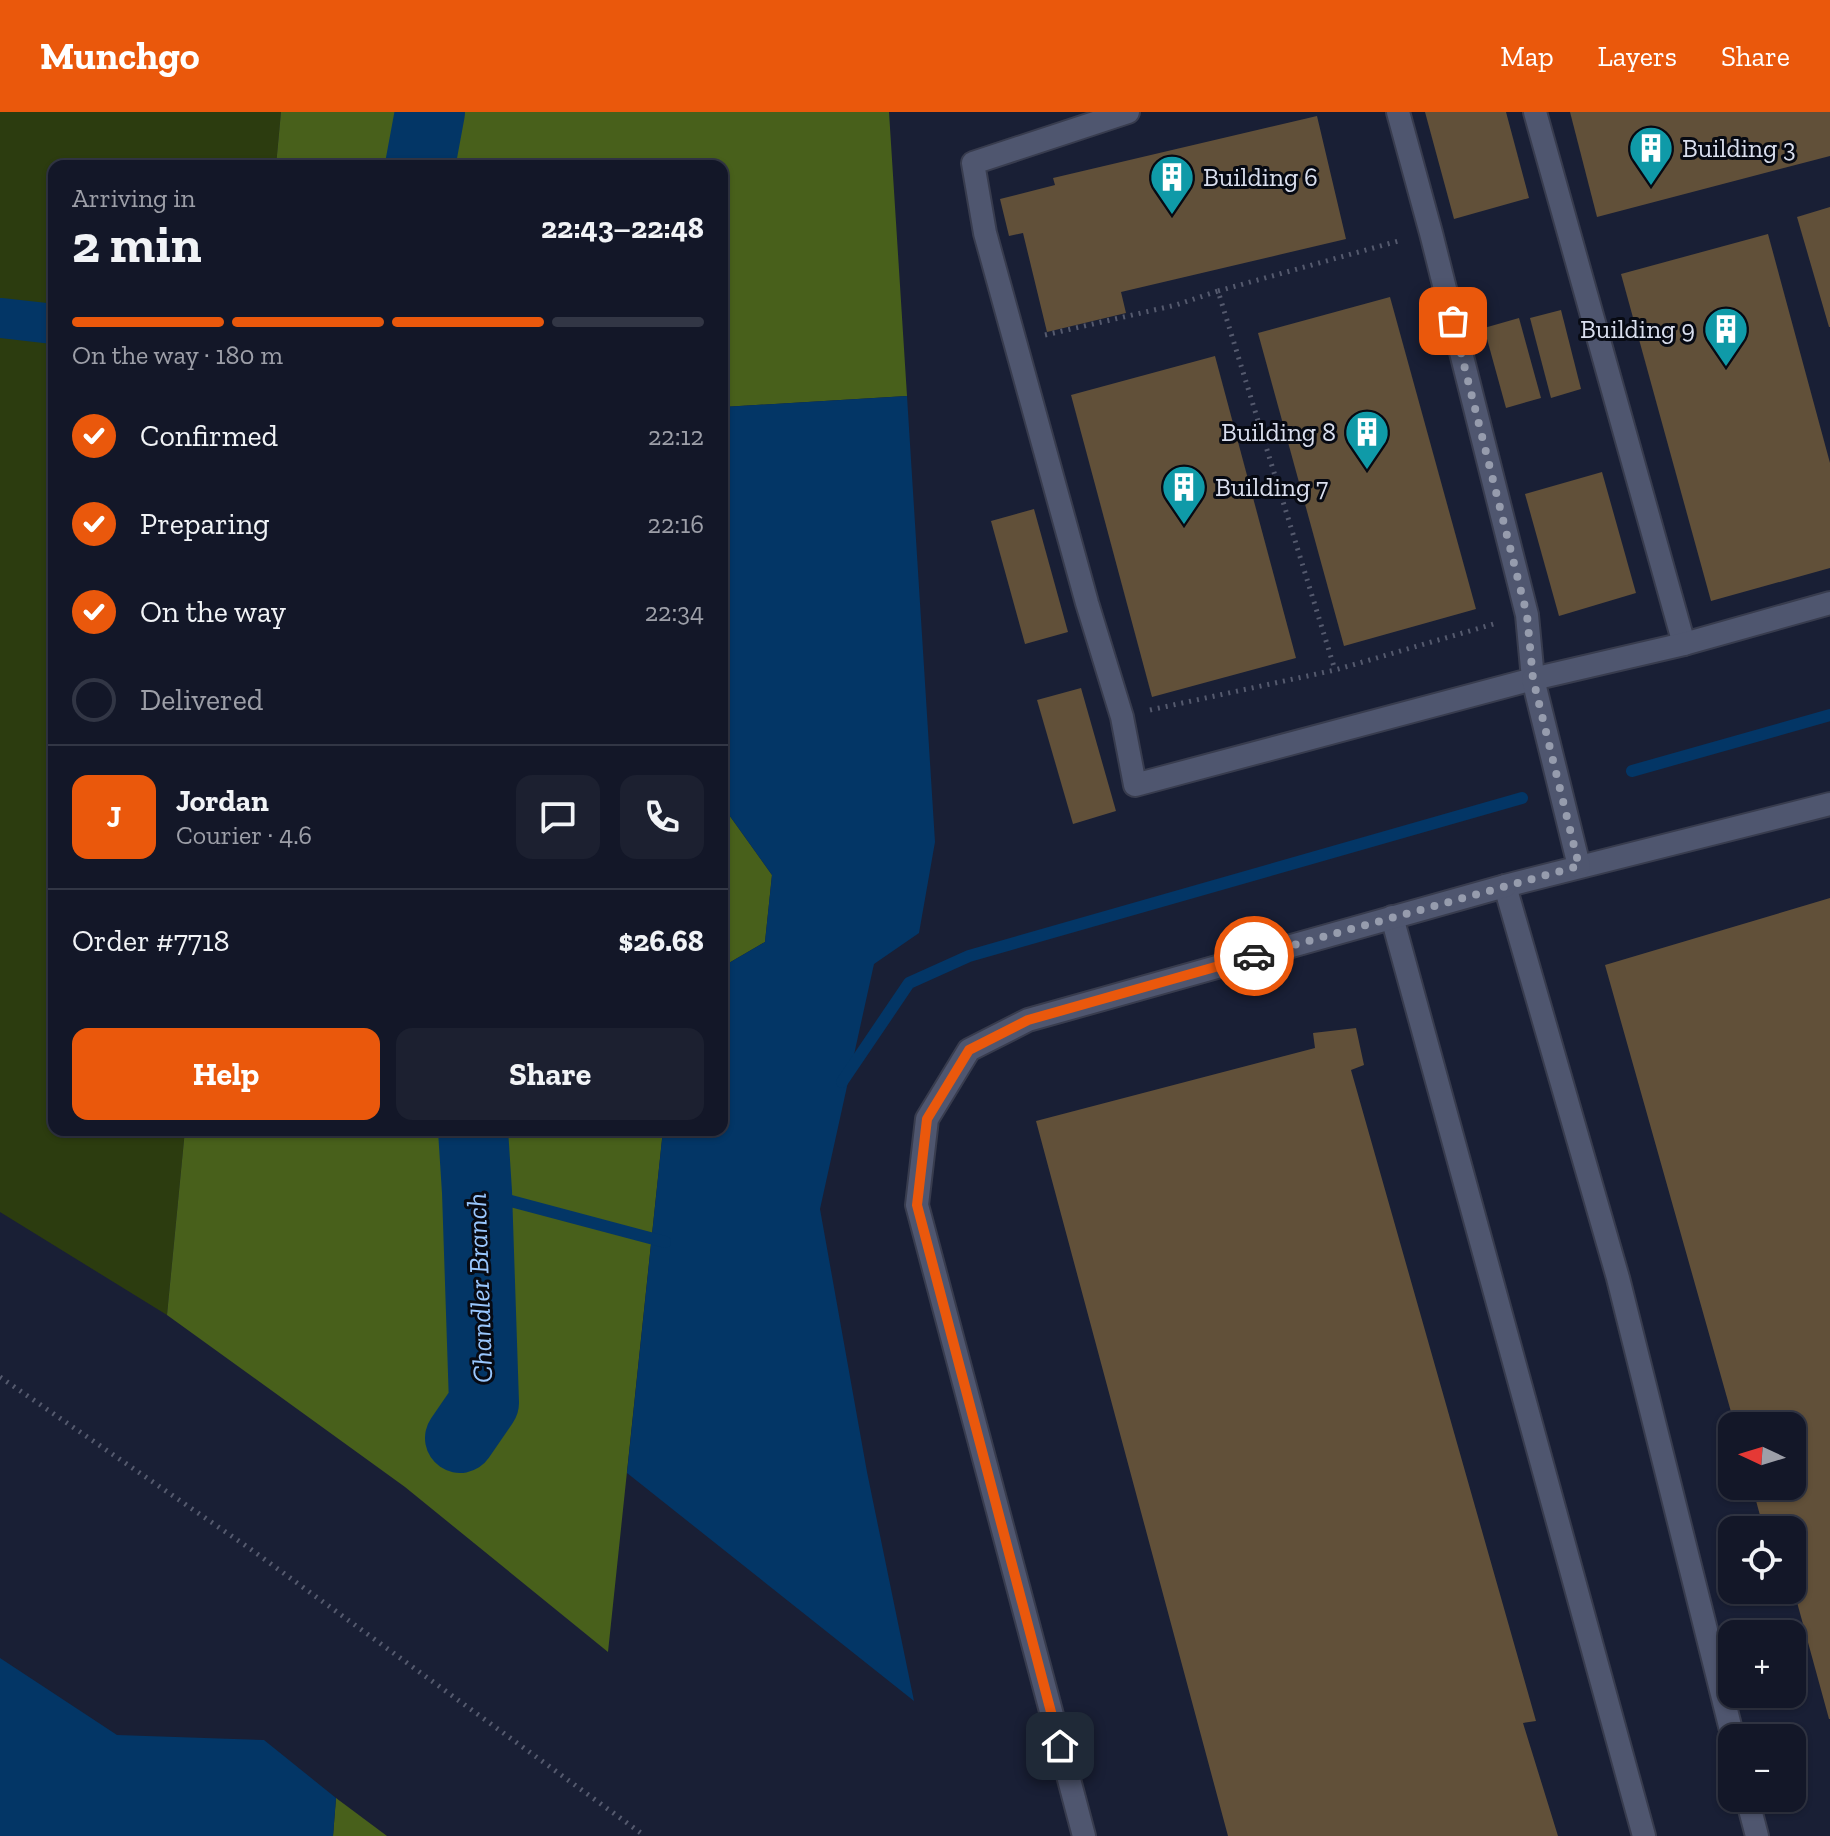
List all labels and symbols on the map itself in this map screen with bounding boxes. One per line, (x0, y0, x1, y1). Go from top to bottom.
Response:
building icon: Building 3 (1627, 124, 1675, 187)
place label: Building 3 (1682, 132, 1796, 164)
building icon: Building 6 (1148, 153, 1196, 216)
place label: Building 6 (1203, 161, 1318, 193)
pin (1419, 287, 1487, 355)
building icon: Building 9 (1702, 305, 1750, 368)
place label: Building 9 (1580, 313, 1695, 345)
building icon: Building 8 (1343, 408, 1391, 471)
place label: Building 8 (1221, 416, 1336, 448)
building icon: Building 7 (1160, 463, 1208, 526)
place label: Building 7 (1215, 471, 1328, 503)
courier (1214, 916, 1294, 996)
water label: Chandler Branch (460, 1192, 499, 1384)
north arrow (1718, 1412, 1806, 1500)
pin (1026, 1712, 1094, 1780)

